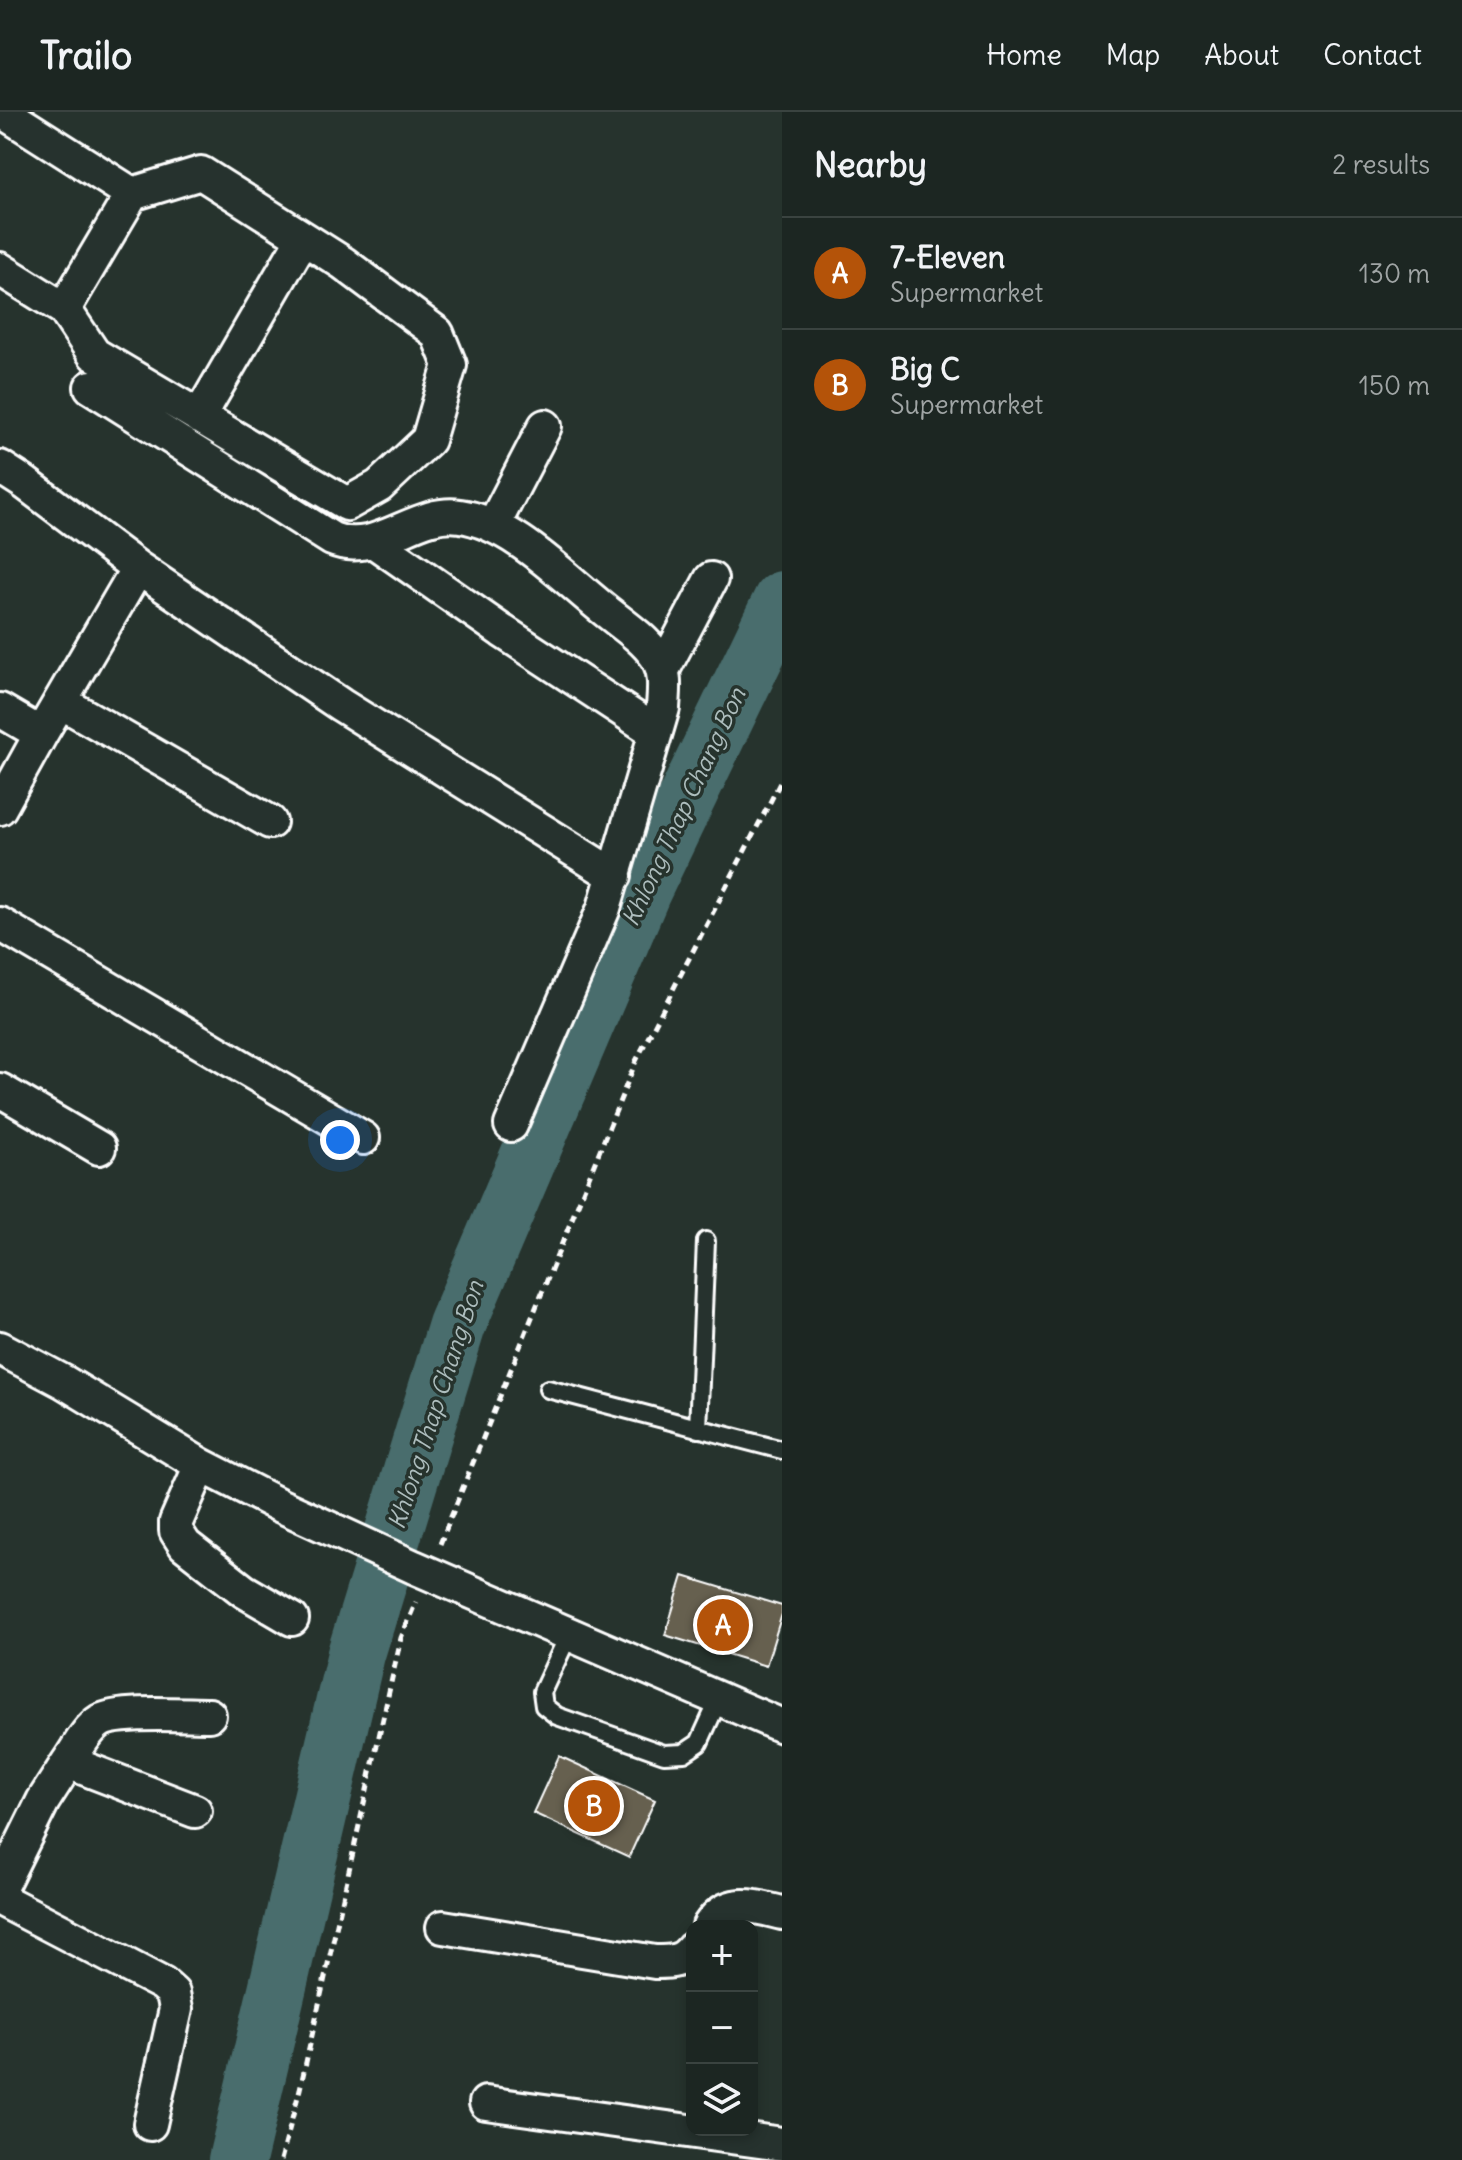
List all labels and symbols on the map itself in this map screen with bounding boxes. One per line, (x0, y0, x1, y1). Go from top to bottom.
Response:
water label: Khlong Thap Chang Bon (615, 682, 752, 931)
your location (320, 1120, 360, 1160)
water label: Khlong Thap Chang Bon (381, 1276, 490, 1533)
pin: A (697, 1595, 749, 1655)
pin: B (568, 1776, 620, 1836)

